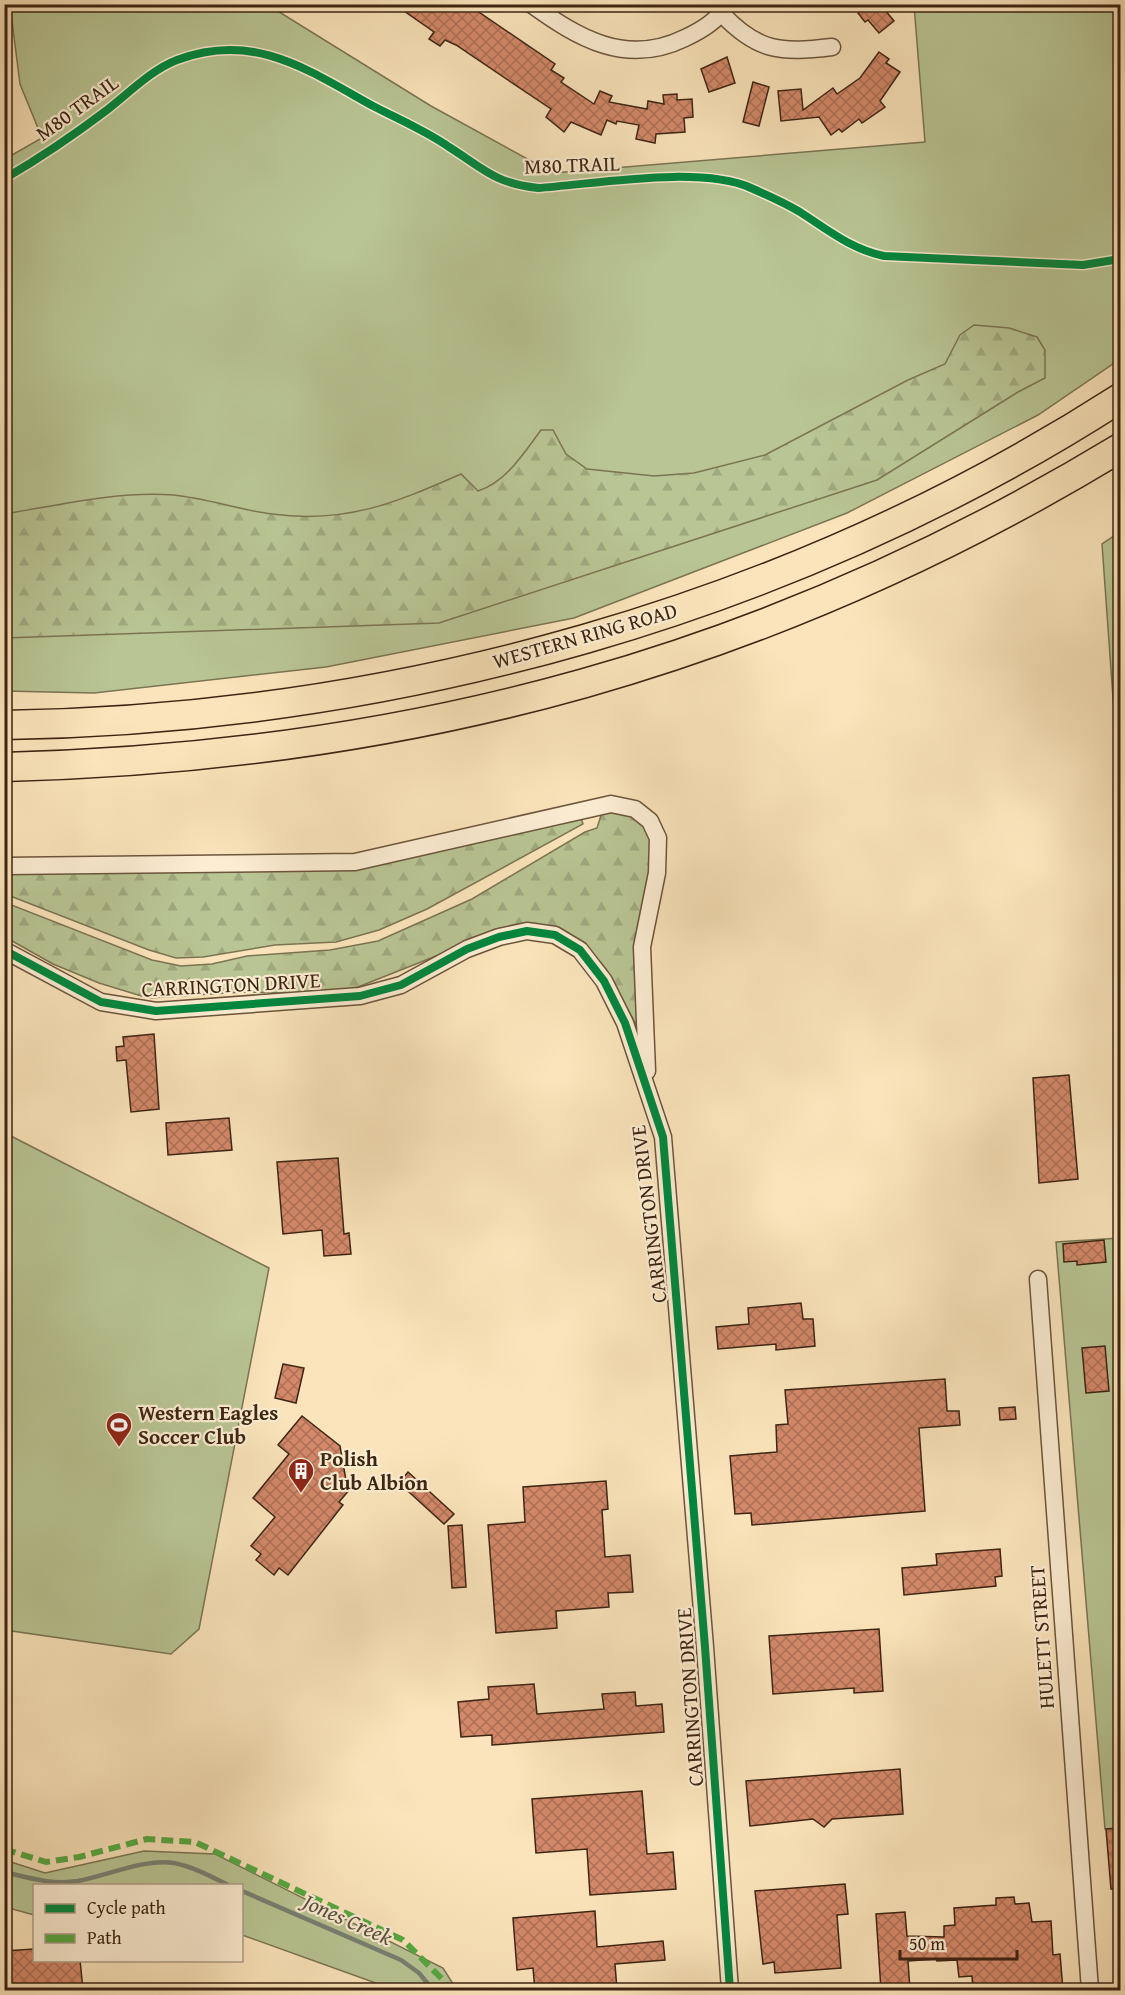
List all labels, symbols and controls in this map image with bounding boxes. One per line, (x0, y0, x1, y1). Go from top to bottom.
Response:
street label: M80 TRAIL (29, 67, 124, 148)
street label: M80 TRAIL (524, 147, 620, 182)
street label: WESTERN RING ROAD (489, 594, 681, 677)
street label: CARRINGTON DRIVE (141, 964, 321, 1005)
street label: CARRINGTON DRIVE (622, 1123, 675, 1305)
place label: Western Eagles Soccer Club (138, 1397, 278, 1452)
sports icon: Western Eagles Soccer Club (104, 1410, 134, 1448)
place label: Polish Club Albion (320, 1443, 429, 1498)
building icon: Polish Club Albion (286, 1456, 316, 1494)
street label: HULETT STREET (1021, 1564, 1062, 1710)
street label: CARRINGTON DRIVE (668, 1606, 711, 1787)
legend (33, 1884, 243, 1962)
water label: Jones Creek (295, 1884, 399, 1953)
text: Cycle path (87, 1894, 166, 1921)
scale bar (900, 1923, 1017, 1961)
text: Path (87, 1924, 122, 1951)
text: 50 m (909, 1930, 945, 1957)

